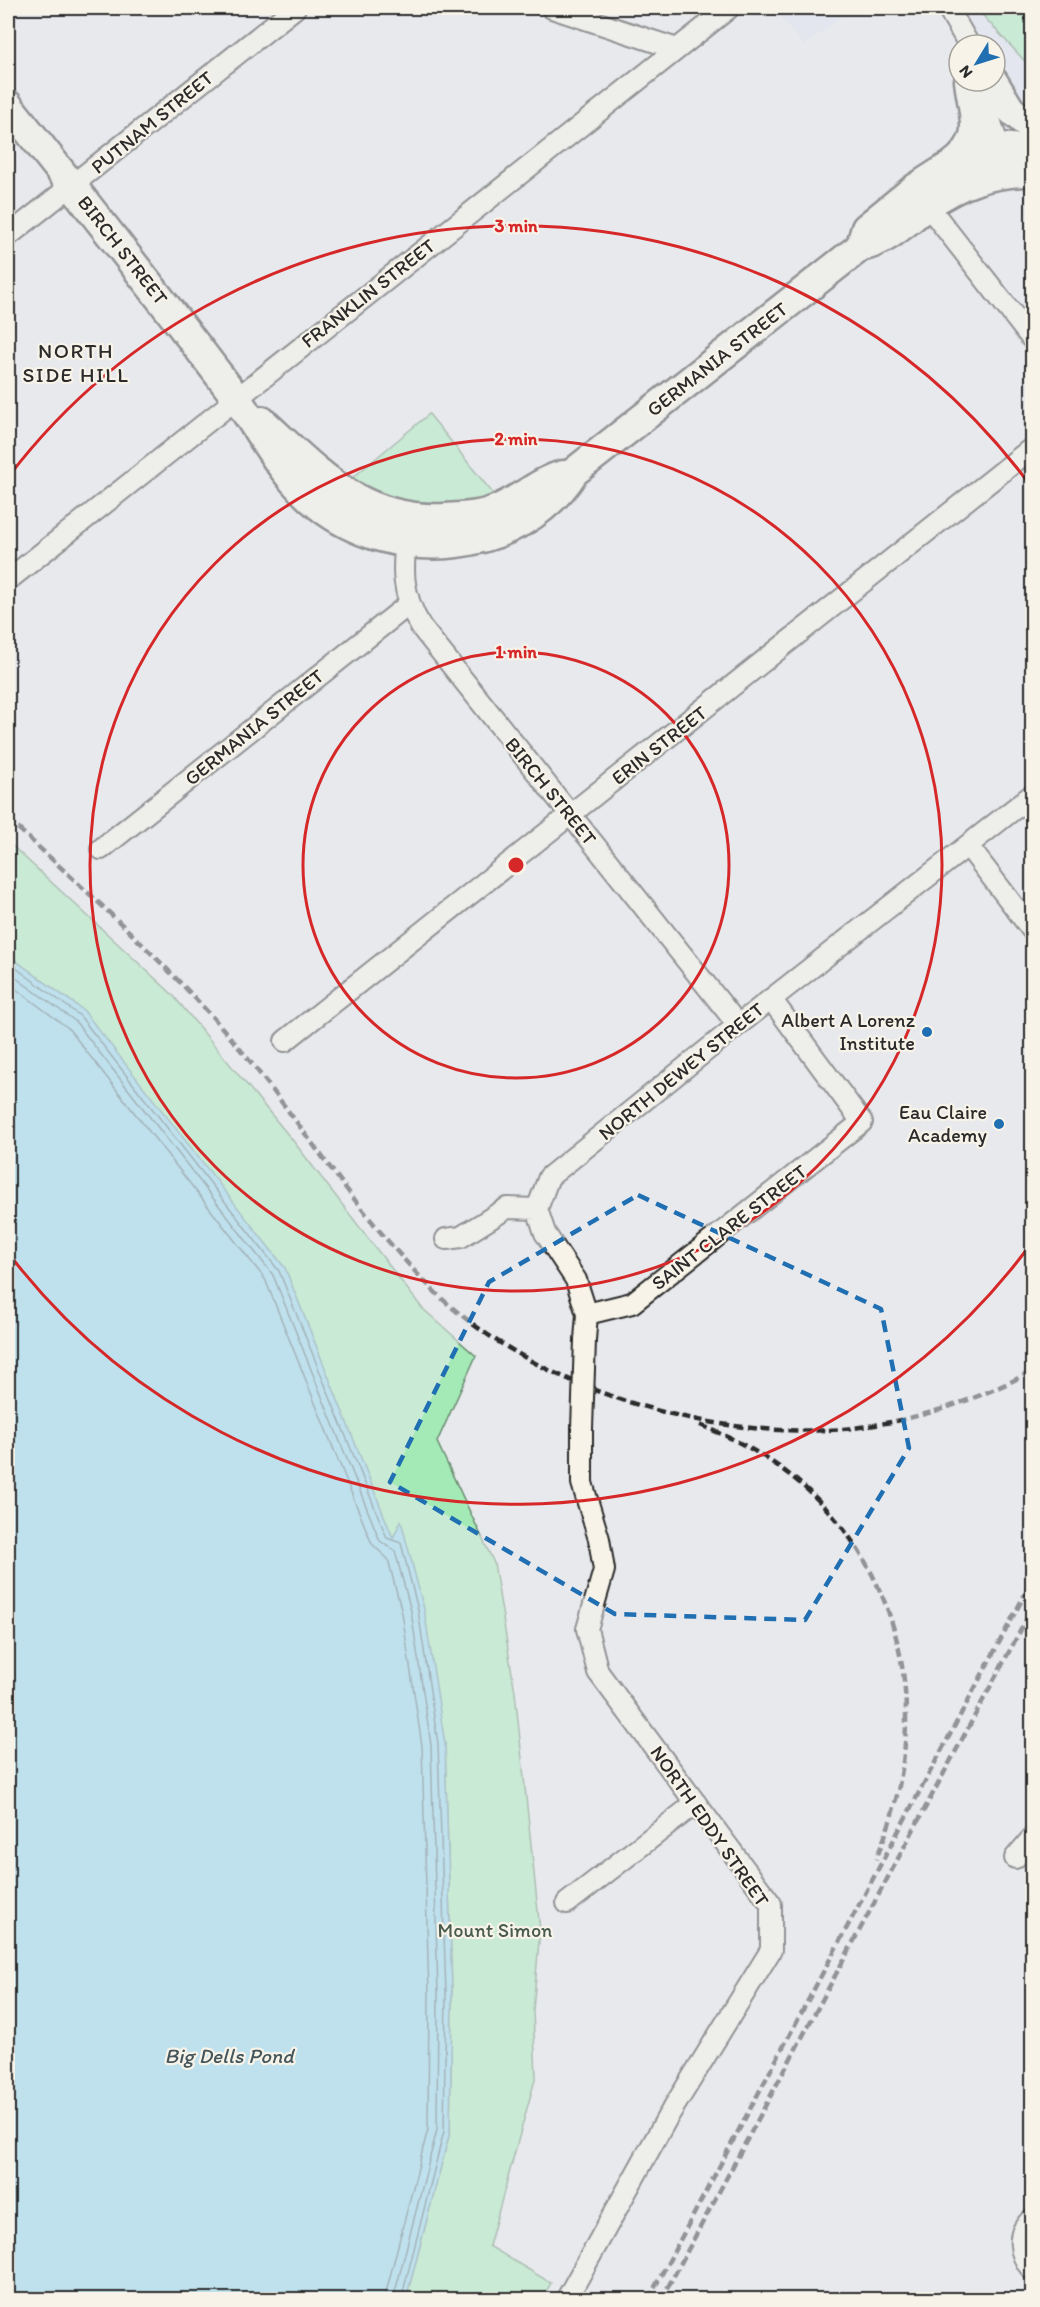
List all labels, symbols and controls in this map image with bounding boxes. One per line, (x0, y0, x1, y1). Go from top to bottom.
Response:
north arrow (947, 33, 1007, 93)
text: N (955, 62, 976, 82)
street label: PUTNAM STREET (86, 65, 218, 179)
street label: BIRCH STREET (73, 191, 173, 309)
text: 3 min (494, 215, 538, 237)
street label: FRANKLIN STREET (296, 233, 440, 353)
street label: GERMANIA STREET (642, 297, 792, 421)
district label: NORTH SIDE HILL (23, 338, 129, 387)
text: 2 min (495, 428, 538, 450)
text: 1 min (495, 641, 537, 663)
street label: GERMANIA STREET (180, 664, 328, 790)
street label: ERIN STREET (606, 700, 712, 790)
street label: BIRCH STREET (500, 732, 602, 850)
centre of rings (506, 855, 526, 875)
street label: NORTH DEWEY STREET (593, 997, 769, 1145)
place label: Albert A Lorenz Institute (781, 1008, 916, 1055)
marker: Albert A Lorenz Institute (920, 1025, 934, 1039)
place label: Eau Claire Academy (899, 1100, 988, 1147)
marker: Eau Claire Academy (992, 1117, 1006, 1131)
street label: SAINT CLARE STREET (647, 1159, 811, 1295)
street label: NORTH EDDY STREET (645, 1741, 775, 1911)
park label: Mount Simon (438, 1918, 552, 1942)
water label: Big Dells Pond (164, 2043, 295, 2068)

